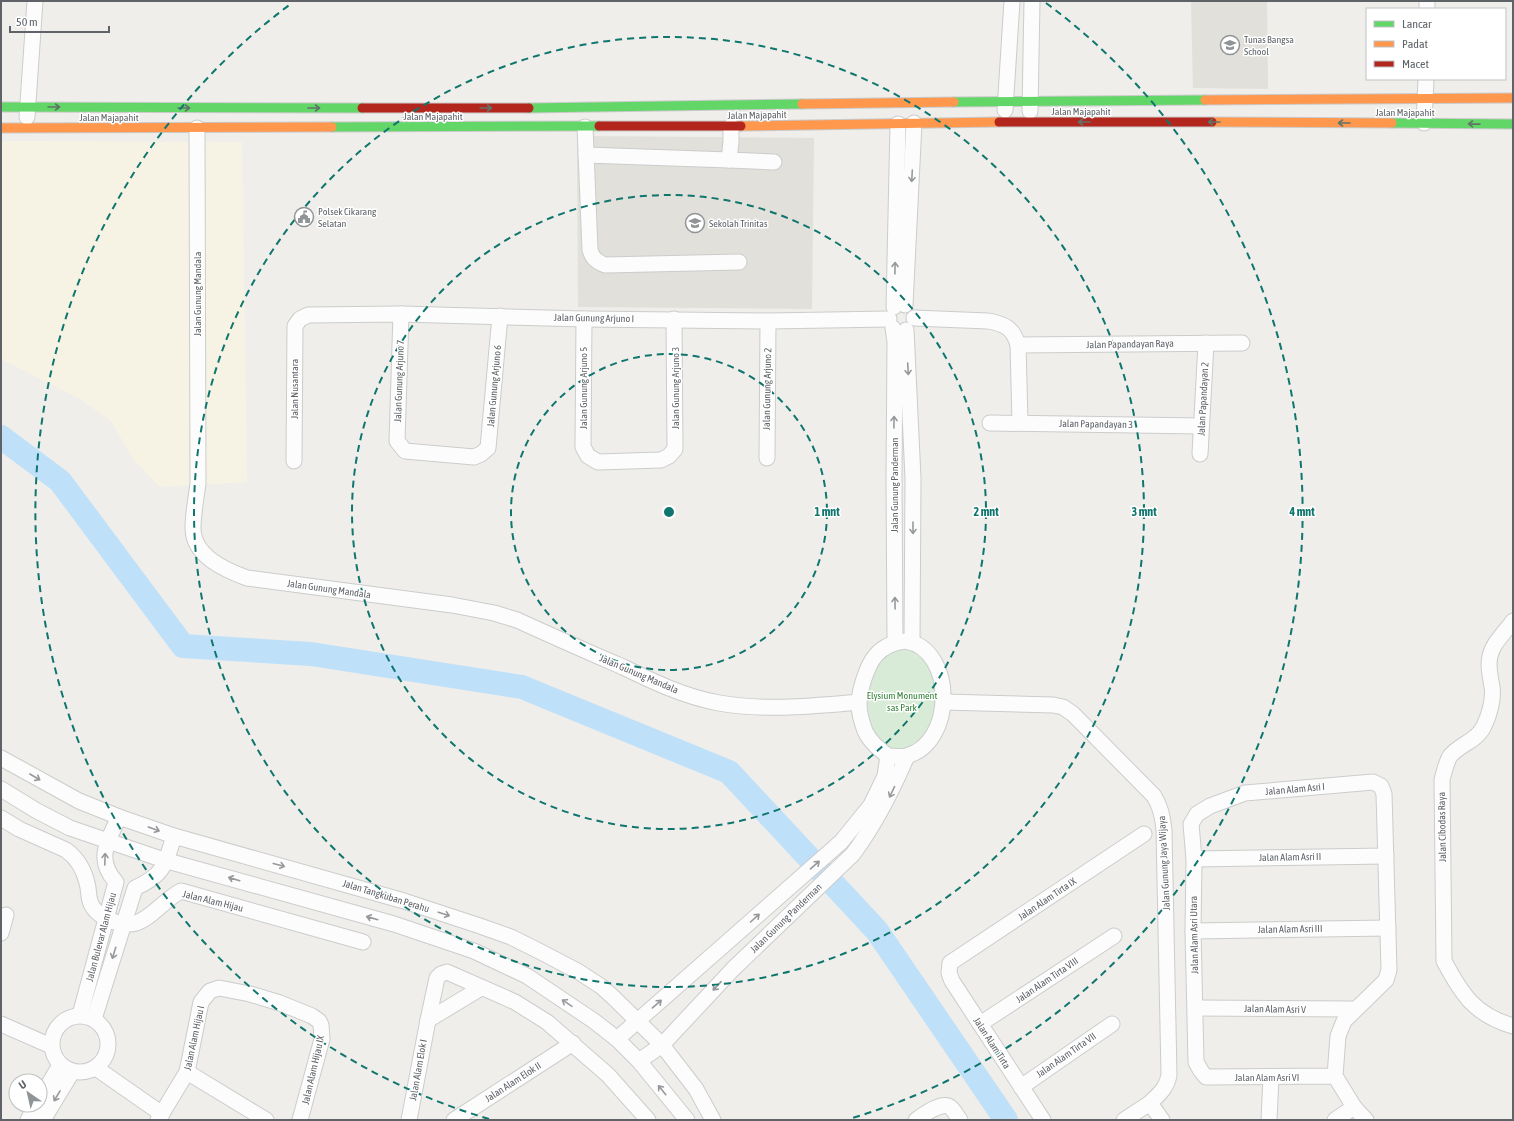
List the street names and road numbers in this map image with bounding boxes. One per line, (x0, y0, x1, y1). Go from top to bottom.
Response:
street label: Jalan Majapahit (1051, 106, 1111, 117)
street label: Jalan Majapahit (1375, 107, 1435, 118)
street label: Jalan Majapahit (727, 109, 787, 121)
street label: Jalan Majapahit (403, 111, 463, 122)
street label: Jalan Majapahit (79, 112, 139, 123)
street label: Jalan Gunung Mandala (192, 251, 203, 336)
street label: Jalan Gunung Arjuno I (554, 312, 634, 324)
street label: Jalan Papandayan Raya (1086, 338, 1174, 350)
street label: Jalan Gunung Arjuno 7 (392, 339, 406, 422)
street label: Jalan Gunung Arjuno 6 (485, 344, 503, 427)
street label: Jalan Gunung Arjuno 5 (578, 347, 589, 429)
street label: Jalan Gunung Arjuno 3 (670, 347, 681, 429)
street label: Jalan Gunung Arjuno 2 (761, 347, 773, 430)
street label: Jalan Nusantara (289, 359, 300, 419)
street label: Jalan Papandayan 2 (1196, 361, 1210, 436)
street label: Jalan Papandayan 3 (1059, 418, 1133, 430)
street label: Jalan Gunung Panderman (889, 437, 900, 532)
street label: Jalan Gunung Mandala (286, 578, 372, 600)
street label: Jalan Gunung Mandala (598, 652, 680, 696)
street label: Jalan Alam Asri I (1265, 781, 1325, 797)
street label: Jalan Cibodas Raya (1436, 791, 1448, 862)
street label: Jalan Gunung Jaya Wijaya (1156, 815, 1172, 911)
street label: Jalan Alam Asri II (1259, 851, 1321, 863)
street label: Jalan Alam Tirta IX (1016, 875, 1078, 922)
street label: Jalan Tangkuban Perahu (341, 878, 431, 914)
street label: Jalan Gunung Panderman (748, 881, 824, 955)
street label: Jalan Alam Hijau (182, 888, 245, 914)
street label: Jalan Bulevar Alam Hijau (84, 891, 118, 983)
street label: Jalan Alam Asri Utara (1188, 896, 1200, 974)
street label: Jalan Alam Asri III (1257, 923, 1323, 935)
street label: Jalan Alam Tirta VIII (1014, 955, 1080, 1005)
street label: Jalan Alam Asri V (1244, 1003, 1306, 1015)
street label: Jalan Alam Hijau I (182, 1005, 206, 1071)
street label: Jalan Alam Tirta (971, 1015, 1013, 1071)
street label: Jalan Alam Tirta VII (1034, 1030, 1098, 1080)
street label: Jalan Alam Hijau IX (300, 1034, 326, 1106)
street label: Jalan Alam Elok I (407, 1039, 429, 1101)
street label: Jalan Alam Elok II (483, 1060, 543, 1104)
street label: Jalan Alam Asri VI (1235, 1072, 1299, 1083)

